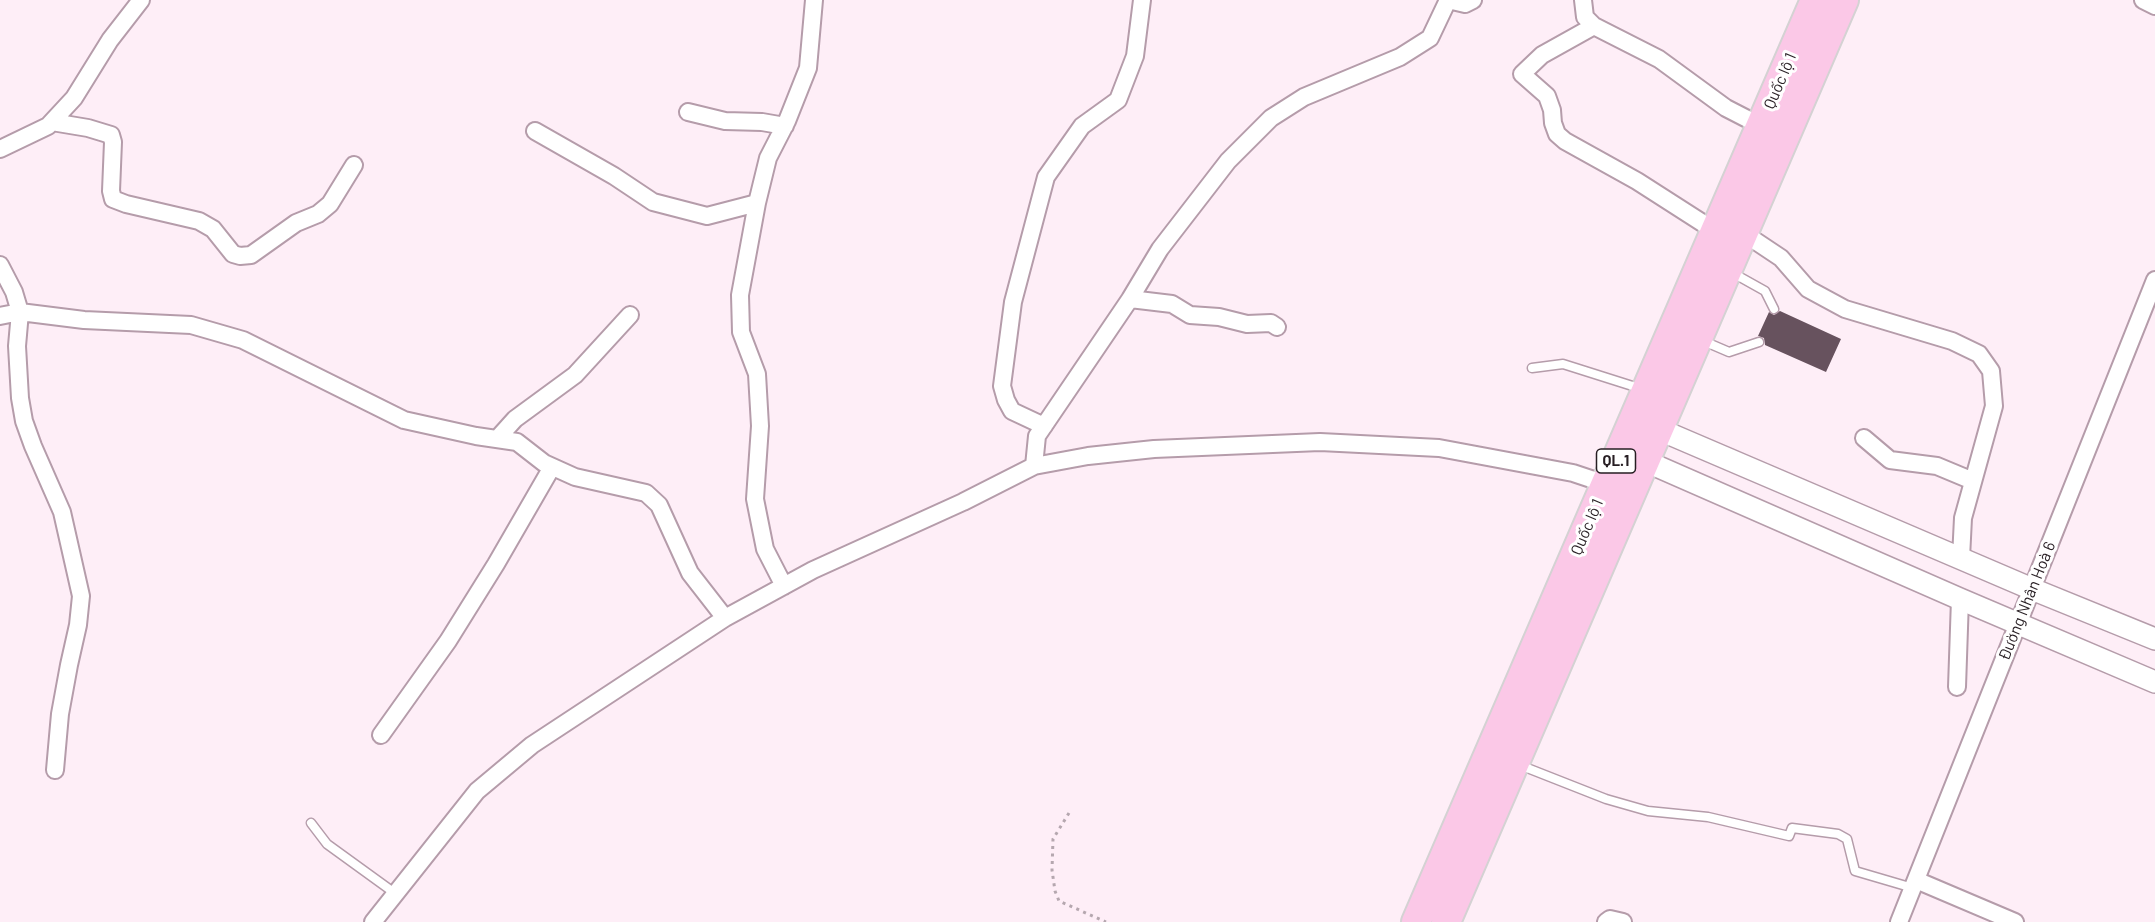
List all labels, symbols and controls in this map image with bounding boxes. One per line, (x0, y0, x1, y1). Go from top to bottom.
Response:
street label: Quốc lộ 1 (1760, 50, 1800, 112)
road number: QL.1 (1596, 449, 1636, 473)
street label: Quốc lộ 1 (1567, 496, 1607, 558)
street label: Đường Nhân Hoà 6 (1994, 539, 2060, 663)

